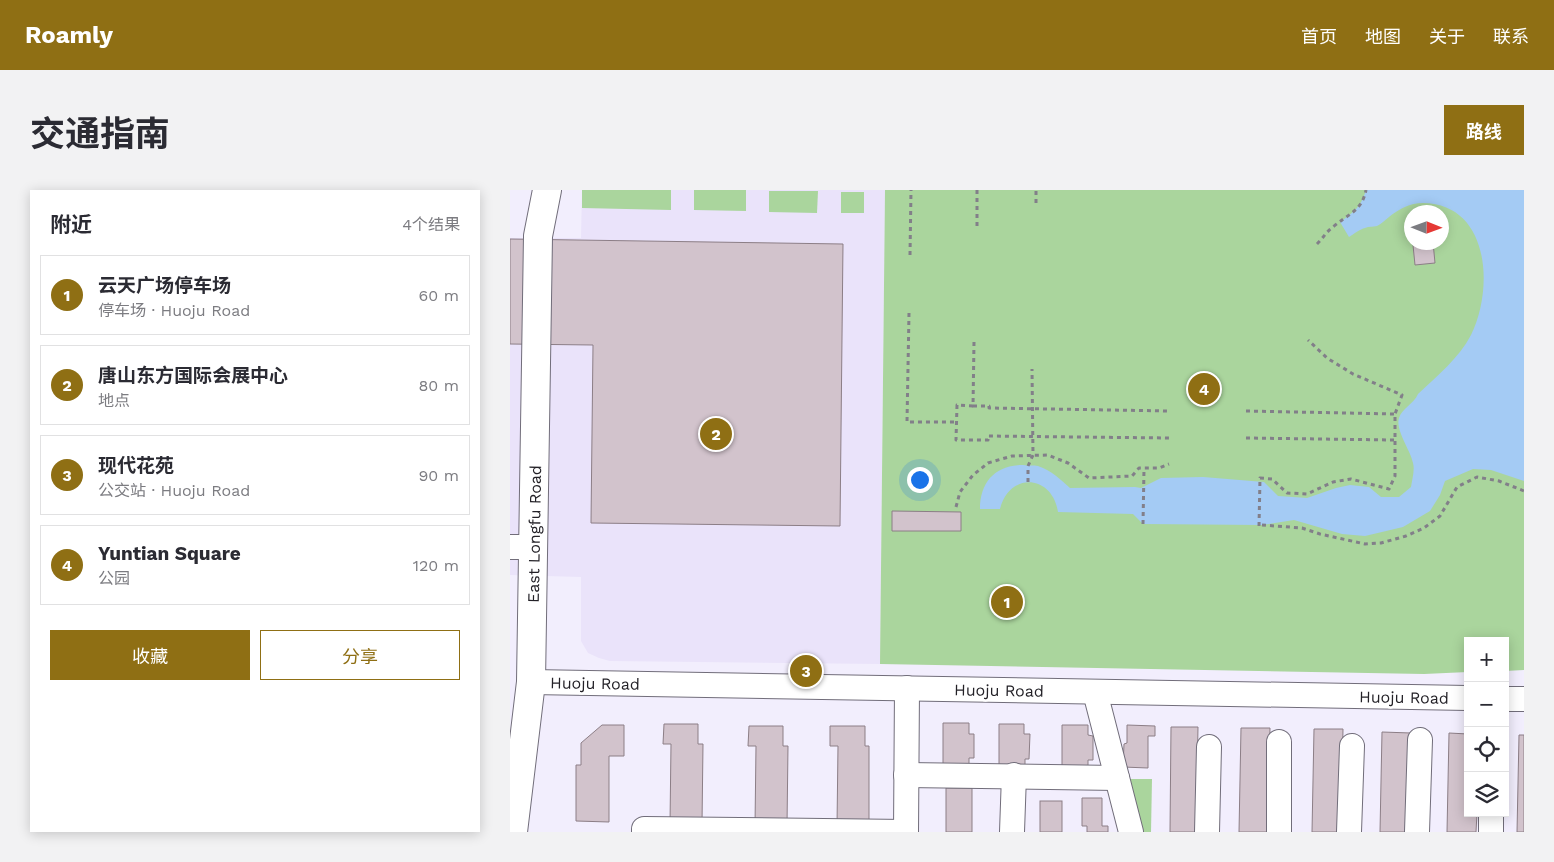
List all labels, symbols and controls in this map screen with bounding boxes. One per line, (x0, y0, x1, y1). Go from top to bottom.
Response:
text: Roamly (25, 21, 113, 49)
text: 首页 (1301, 26, 1337, 47)
text: 地图 (1365, 26, 1401, 47)
text: 关于 (1429, 26, 1465, 47)
text: 联系 (1493, 26, 1529, 47)
button: 路线 (1444, 105, 1524, 155)
text: 交通指南 (30, 113, 170, 155)
north arrow (1404, 205, 1449, 250)
text: 附近 (50, 212, 92, 237)
text: 4个结果 (402, 215, 460, 234)
text: 云天广场停车场 (98, 274, 231, 297)
text: 1 (64, 286, 70, 305)
text: 60 m (419, 286, 459, 305)
text: 停车场 · Huoju Road (98, 301, 250, 320)
text: 唐山东方国际会展中心 (98, 364, 288, 387)
pin: 4 (1188, 370, 1220, 408)
text: 2 (62, 376, 72, 395)
text: 80 m (418, 376, 459, 395)
text: 地点 (98, 391, 130, 410)
pin: 2 (700, 415, 732, 453)
text: 现代花苑 (98, 454, 174, 477)
street label: East Longfu Road (524, 465, 545, 603)
text: 3 (62, 466, 72, 485)
text: 90 m (418, 466, 459, 485)
your location (907, 467, 933, 493)
text: 公交站 · Huoju Road (98, 481, 250, 500)
text: Yuntian Square (98, 542, 241, 565)
text: 4 (62, 556, 72, 575)
text: 120 m (413, 556, 459, 575)
text: 公园 (98, 569, 130, 588)
pin: 1 (991, 583, 1023, 621)
button: 收藏 (50, 630, 250, 680)
button: 分享 (260, 630, 460, 680)
map controls (1464, 637, 1509, 817)
button: + (1464, 637, 1509, 682)
pin: 3 (790, 652, 822, 690)
street label: Huoju Road (550, 673, 640, 694)
street label: Huoju Road (954, 680, 1044, 701)
button: − (1464, 682, 1509, 727)
street label: Huoju Road (1359, 687, 1449, 708)
button: locate (1464, 727, 1509, 772)
button: layers (1464, 772, 1509, 817)

